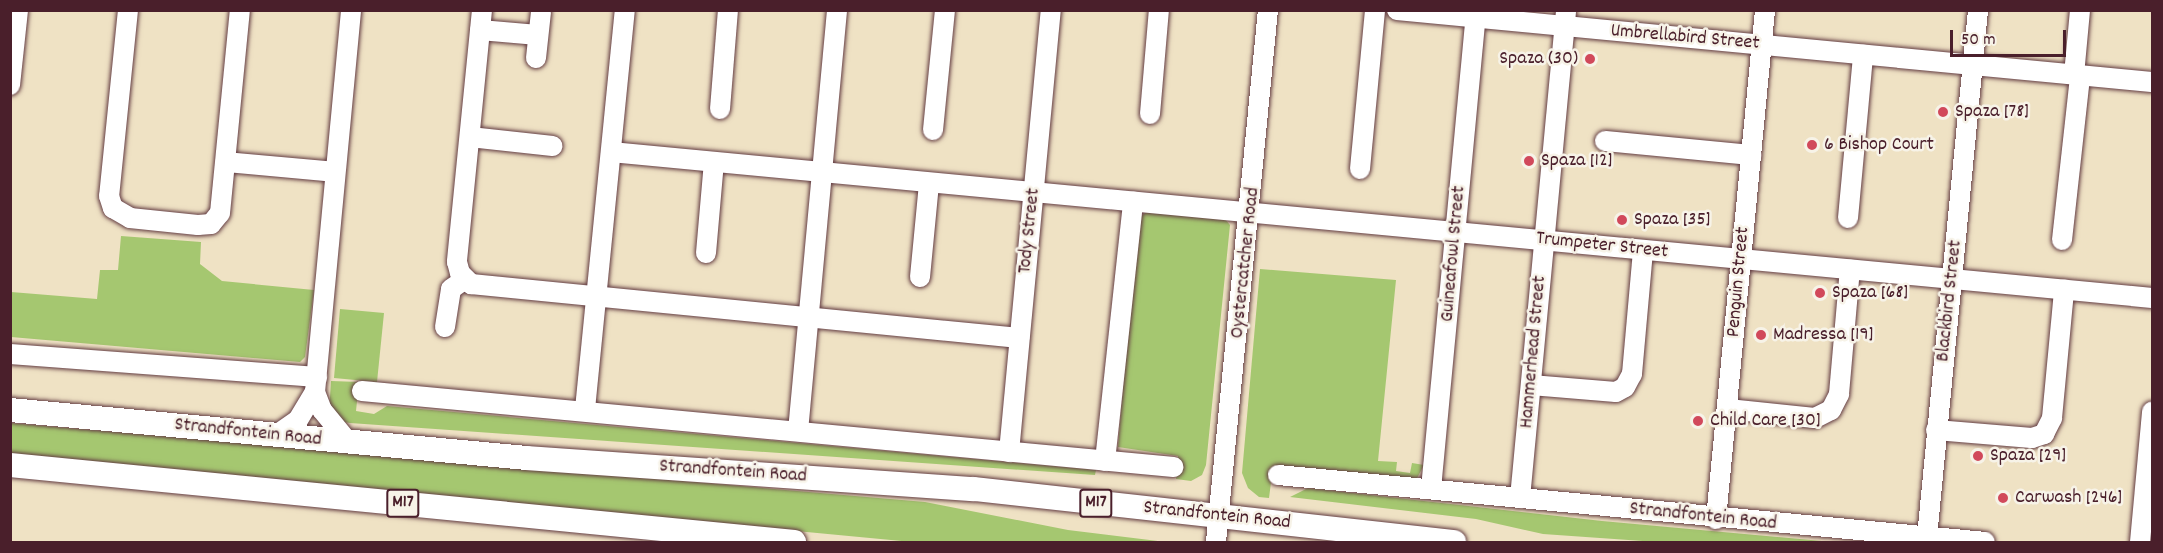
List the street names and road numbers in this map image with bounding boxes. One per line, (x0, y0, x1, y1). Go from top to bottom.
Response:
street label: Umbrellabird Street (1610, 20, 1760, 56)
street label: Guineafowl Street (1436, 185, 1472, 323)
street label: Oystercatcher Road (1226, 186, 1266, 340)
street label: Tody Street (1014, 187, 1046, 275)
street label: Penguin Street (1722, 226, 1756, 338)
street label: Trumpeter Street (1535, 227, 1669, 265)
street label: Blackbird Street (1932, 239, 1968, 363)
street label: Hammerhead Street (1515, 275, 1553, 429)
street label: Strandfontein Road (173, 413, 323, 453)
street label: Strandfontein Road (658, 455, 808, 489)
road number: M17 (385, 488, 421, 518)
road number: M17 (1078, 488, 1114, 518)
street label: Strandfontein Road (1142, 496, 1292, 536)
street label: Strandfontein Road (1628, 497, 1778, 537)

